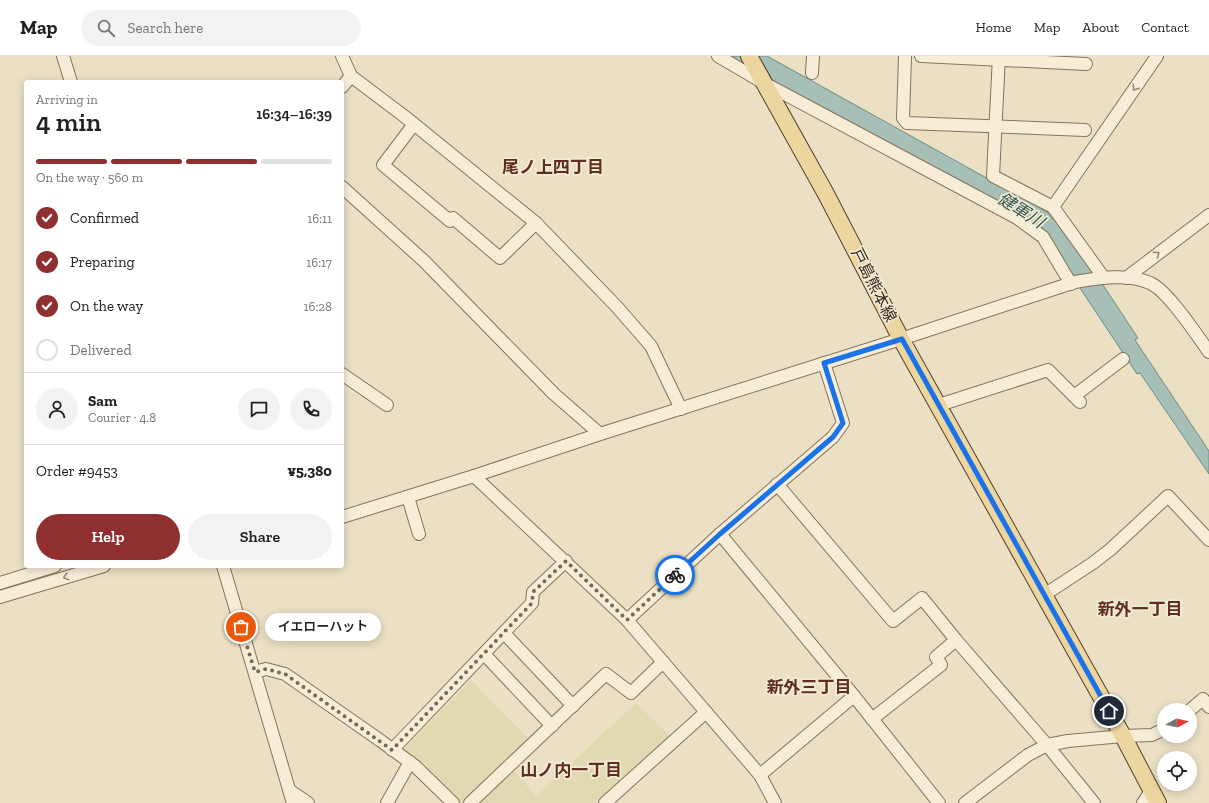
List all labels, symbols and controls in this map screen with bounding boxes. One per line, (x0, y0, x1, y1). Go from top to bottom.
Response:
search box (81, 10, 361, 46)
text: Map (20, 16, 57, 39)
icon: search (95, 17, 117, 39)
text: Search here (127, 19, 203, 37)
text: Home (976, 19, 1012, 36)
text: Map (1034, 19, 1060, 36)
text: About (1082, 19, 1119, 36)
text: Contact (1141, 19, 1189, 36)
one-way arrow (1132, 84, 1140, 91)
text: Arriving in (36, 92, 98, 107)
text: 16:34–16:39 (256, 105, 332, 123)
text: 4 min (36, 106, 101, 138)
district label: 尾ノ上四丁目 (502, 157, 604, 177)
text: On the way · 560 m (36, 170, 143, 185)
water label: 健軍川 (994, 188, 1050, 233)
icon: check (36, 207, 58, 229)
text: Confirmed (70, 209, 139, 227)
text: 16:11 (307, 211, 332, 226)
street label: 戸島熊本線 (847, 245, 901, 325)
icon: check (36, 251, 58, 273)
one-way arrow (1153, 252, 1160, 259)
text: Preparing (70, 253, 135, 271)
text: 16:17 (306, 255, 332, 270)
icon: check (36, 295, 58, 317)
text: On the way (70, 297, 143, 315)
text: 16:28 (303, 299, 332, 314)
text: Delivered (70, 341, 132, 359)
button: person (36, 388, 78, 430)
button: chat (238, 388, 280, 430)
button: phone (290, 388, 332, 430)
text: Sam (88, 392, 117, 410)
text: Courier · 4.8 (88, 410, 156, 425)
text: Order #9453 (36, 462, 118, 480)
text: ¥5,380 (287, 462, 332, 480)
button: Help (36, 514, 180, 560)
button: Share (188, 514, 332, 560)
courier (655, 555, 695, 595)
icon: bike (664, 564, 686, 586)
one-way arrow (63, 572, 70, 581)
district label: 新外一丁目 (1098, 599, 1183, 619)
pin (224, 610, 258, 644)
callout: イエローハット (265, 613, 381, 641)
icon: bag (230, 616, 252, 638)
text: イエローハット (278, 619, 368, 634)
district label: 新外三丁目 (767, 677, 852, 697)
pin (1092, 694, 1126, 728)
icon: home (1098, 700, 1120, 722)
north arrow (1157, 703, 1197, 743)
map controls (1157, 703, 1197, 791)
button: locate (1157, 751, 1197, 791)
district label: 山ノ内一丁目 (520, 760, 622, 780)

